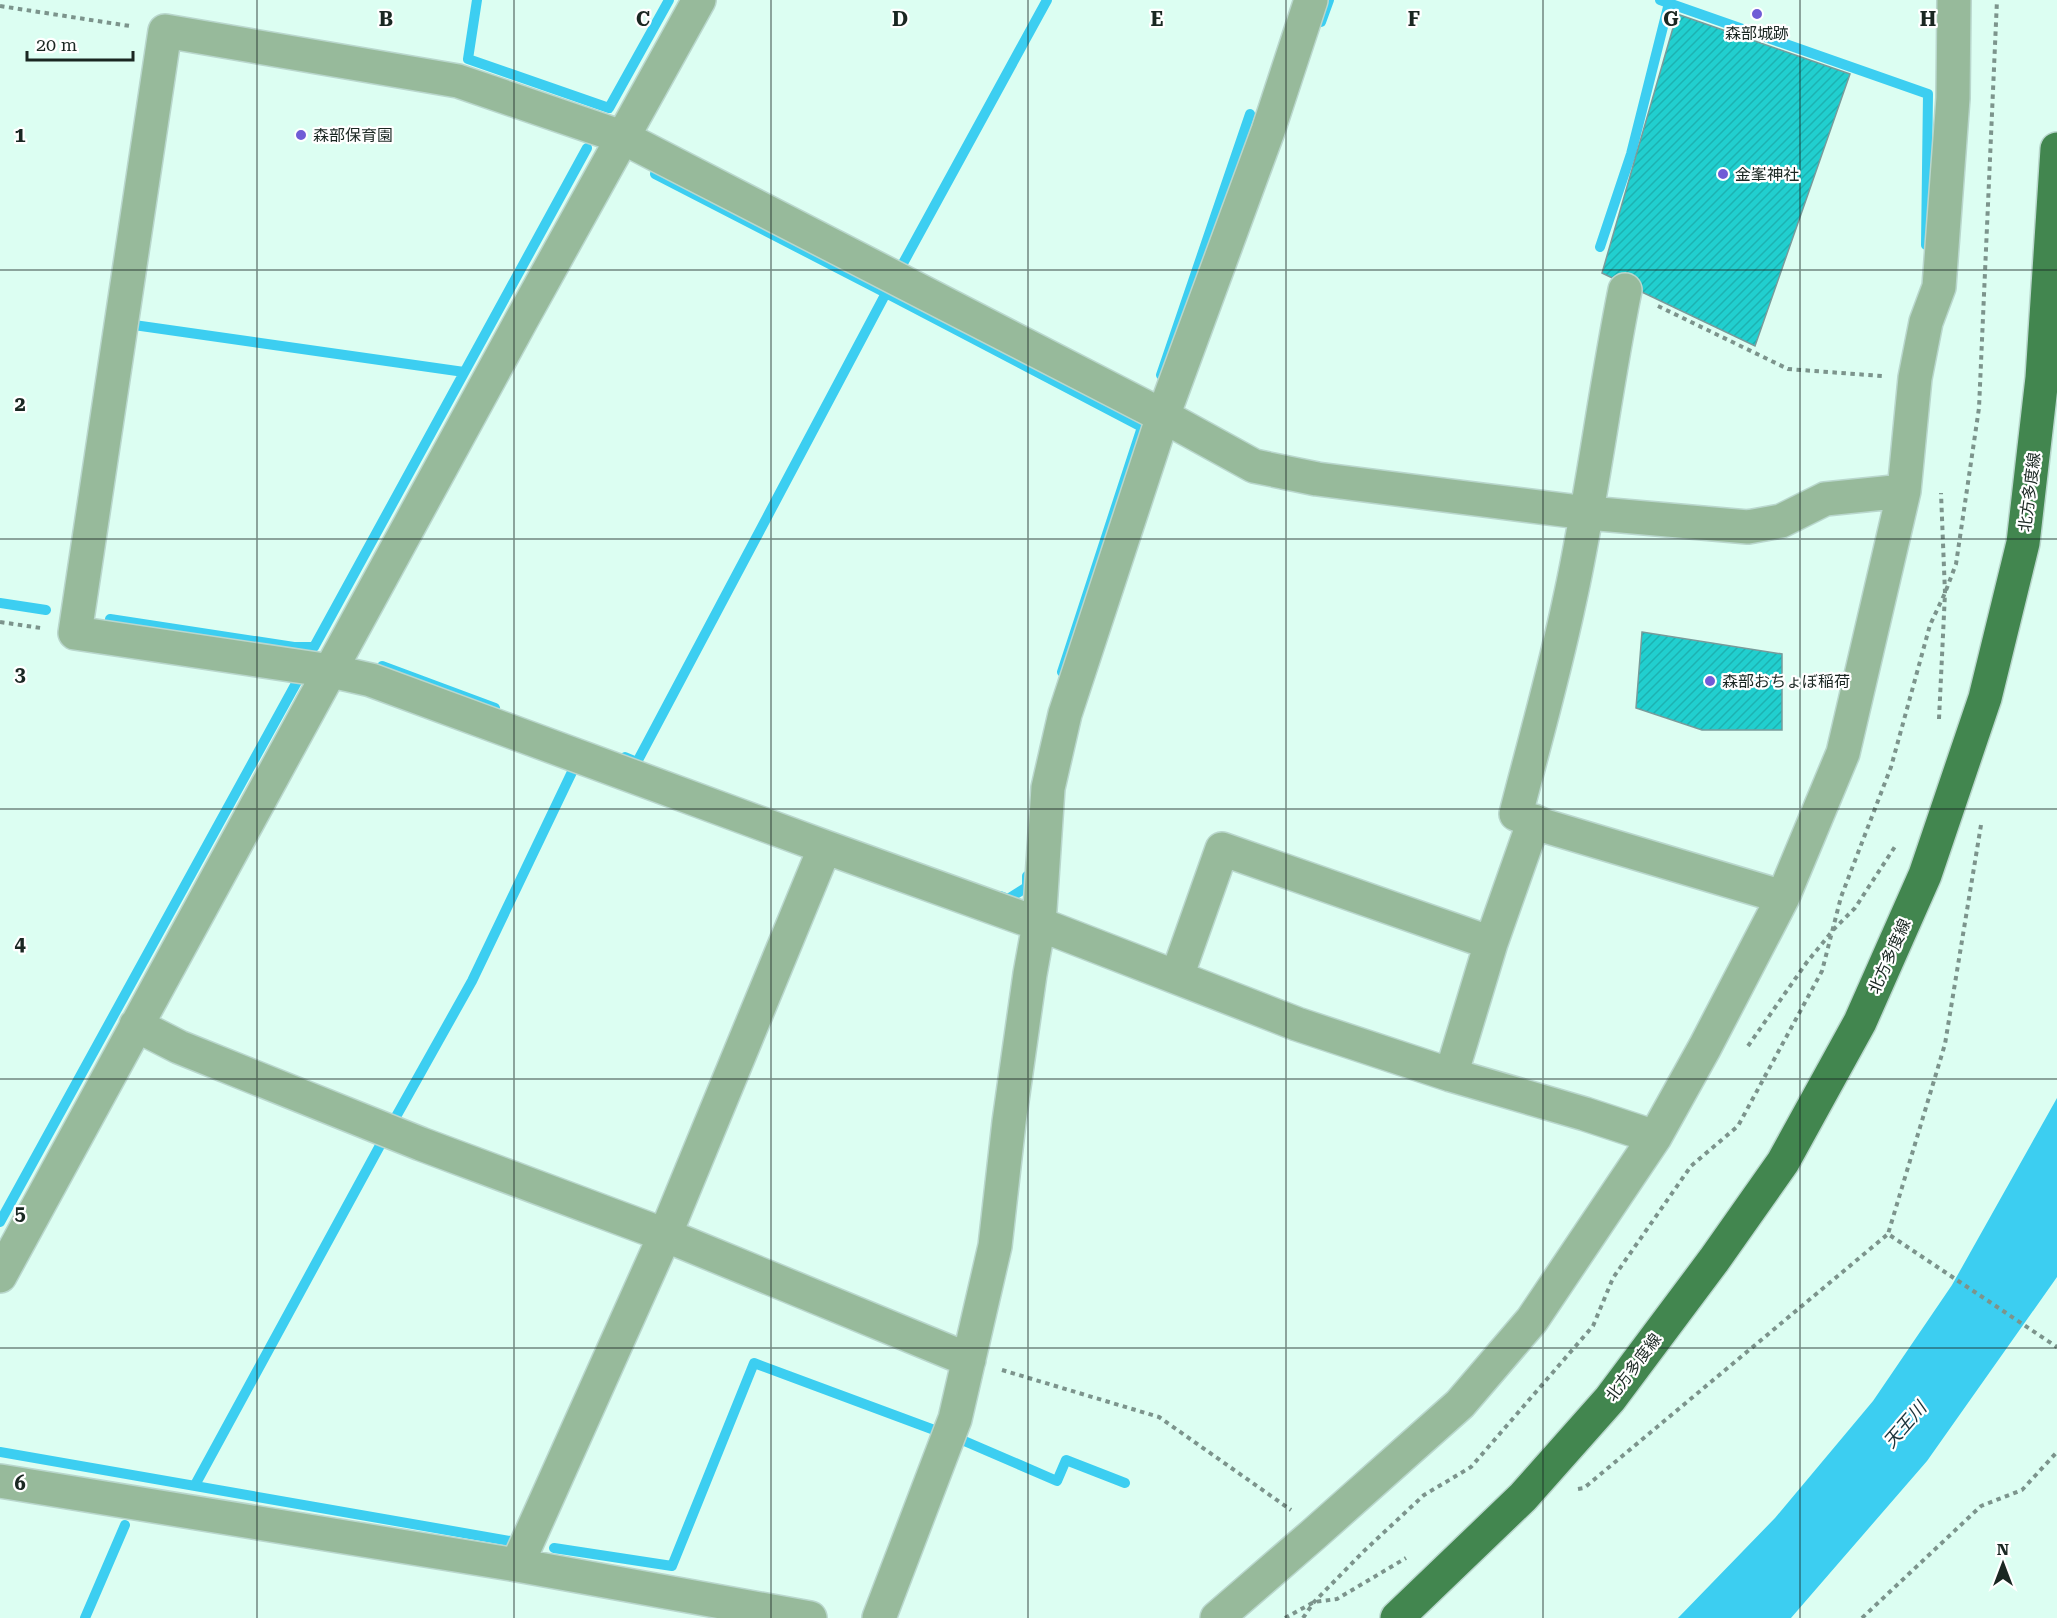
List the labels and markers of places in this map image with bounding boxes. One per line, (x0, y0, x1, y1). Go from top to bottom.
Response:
marker: 森部城跡 (1750, 7, 1764, 21)
place label: 森部城跡 (1725, 24, 1789, 43)
place label: 森部保育園 (313, 126, 393, 145)
marker: 森部保育園 (294, 128, 308, 142)
place label: 金峯神社 (1735, 165, 1799, 184)
marker: 金峯神社 (1716, 167, 1730, 181)
place label: 森部おちょぼ稲荷 (1722, 672, 1850, 691)
marker: 森部おちょぼ稲荷 (1703, 674, 1717, 688)

